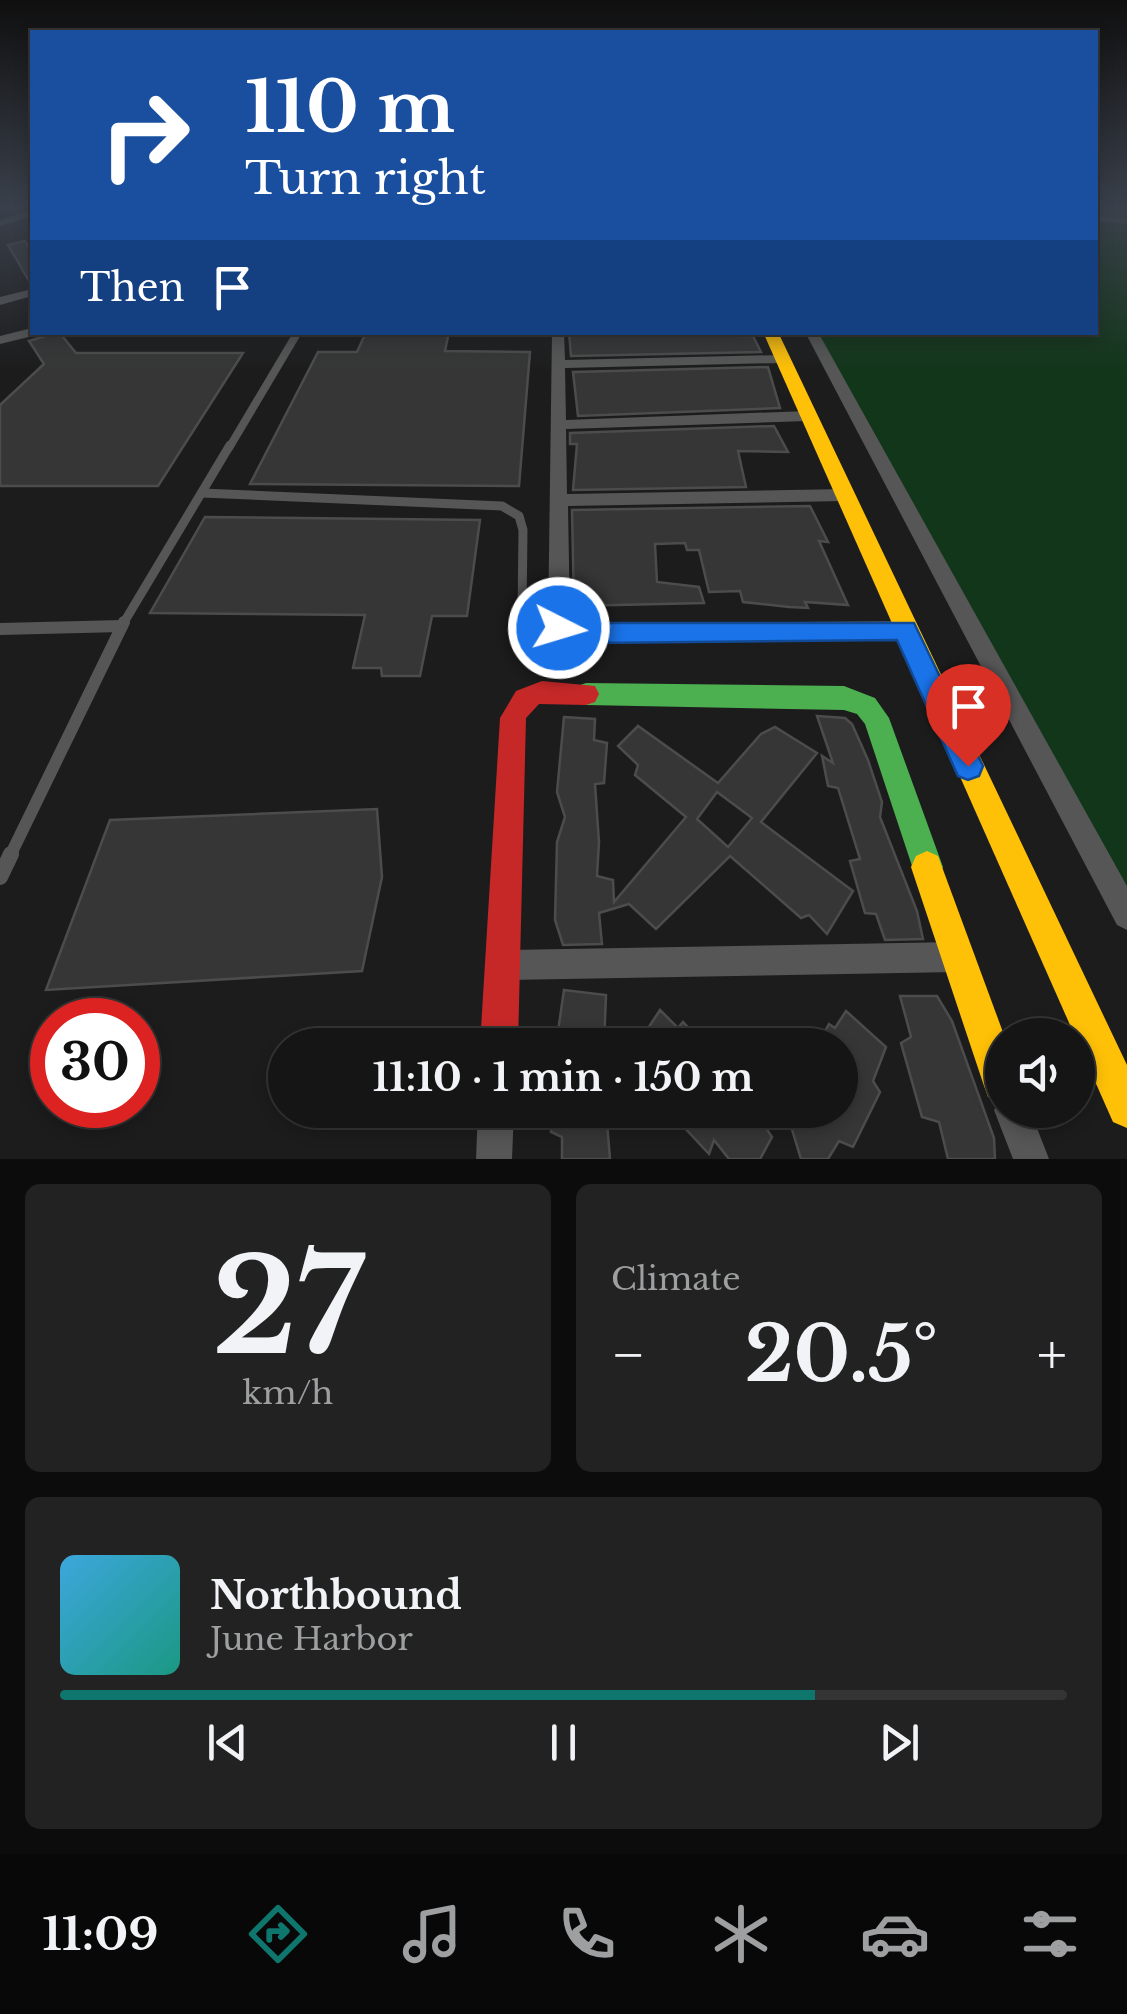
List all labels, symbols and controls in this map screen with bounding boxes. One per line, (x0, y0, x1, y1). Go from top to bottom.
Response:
text: 110 m (245, 64, 455, 151)
icon: right (80, 70, 210, 200)
text: Turn right (245, 150, 486, 206)
icon: arrive (205, 260, 260, 315)
text: Then (80, 264, 185, 311)
position arrow (507, 576, 611, 680)
pin (926, 664, 1011, 767)
icon: arrive (941, 679, 996, 734)
speed limit sign: 30 (30, 998, 160, 1128)
map controls (985, 1018, 1095, 1128)
button: sound (985, 1018, 1095, 1128)
text: 11:10 · 1 min · 150 m (372, 1054, 754, 1101)
text: 27 (212, 1227, 364, 1388)
text: Climate (611, 1259, 740, 1299)
text: 20.5° (745, 1308, 938, 1401)
text: − (611, 1321, 646, 1389)
text: + (1037, 1321, 1067, 1389)
text: km/h (243, 1373, 333, 1413)
text: Northbound (210, 1572, 462, 1619)
text: June Harbor (210, 1619, 413, 1659)
icon: previous (200, 1715, 255, 1770)
icon: pause (536, 1715, 591, 1770)
icon: next (872, 1715, 927, 1770)
icon: directions (243, 1899, 313, 1969)
icon: music (397, 1899, 467, 1969)
icon: phone (552, 1899, 622, 1969)
icon: climate (706, 1899, 776, 1969)
icon: car (860, 1899, 930, 1969)
icon: filters (1015, 1899, 1085, 1969)
text: 11:09 (42, 1906, 159, 1962)

